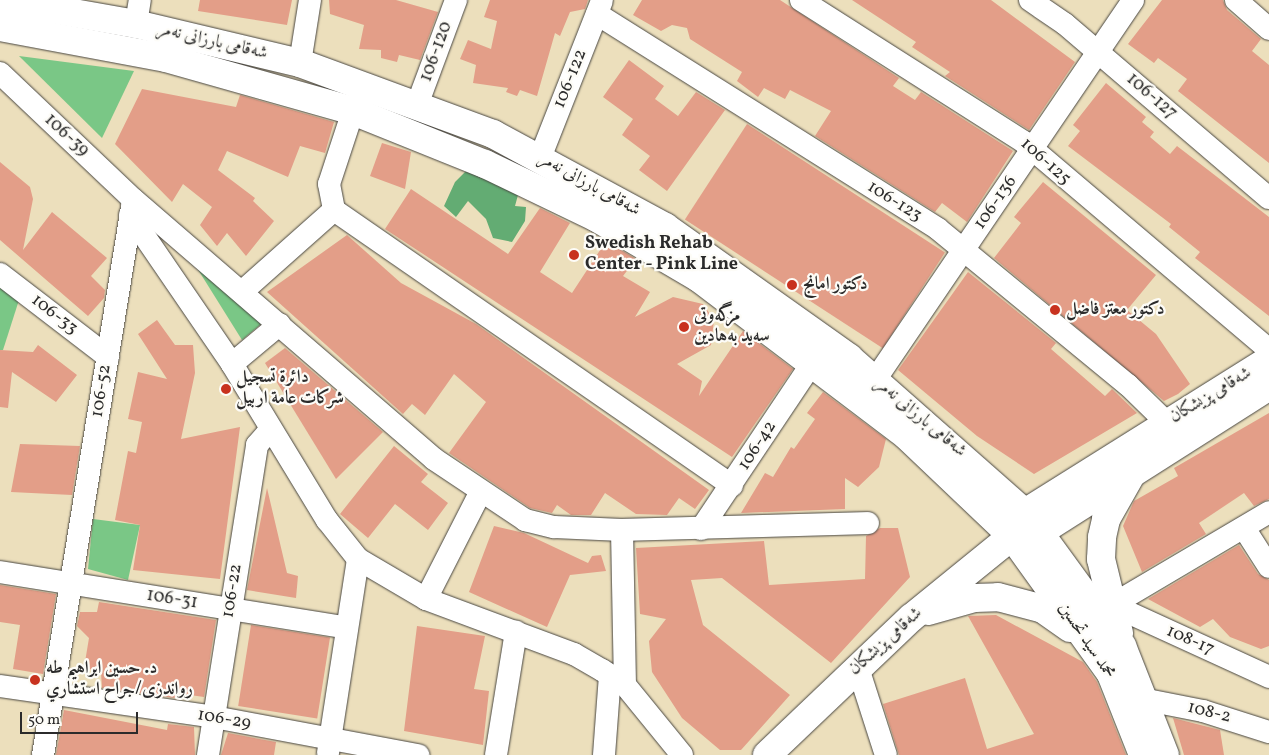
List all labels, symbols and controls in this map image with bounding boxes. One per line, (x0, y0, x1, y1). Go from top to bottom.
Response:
street label: شەقامی بارزانی نەمر (154, 19, 270, 65)
street label: 106-120 (416, 19, 458, 85)
street label: 106-122 (549, 46, 593, 112)
street label: 106-127 (1121, 69, 1181, 125)
street label: 106-39 (39, 110, 93, 162)
street label: 106-125 (1015, 134, 1075, 190)
street label: شەقامی بارزانی نەمر (534, 148, 644, 222)
street label: 106-136 (970, 172, 1022, 234)
street label: 106-123 (863, 177, 925, 227)
place label: Swedish Rehab Center - Pink Line (585, 234, 739, 276)
marker: Swedish Rehab Center - Pink Line (567, 248, 581, 262)
place label: دكتور امانج (803, 274, 868, 296)
marker: دكتور امانج (785, 278, 799, 292)
street label: 106-33 (26, 290, 82, 340)
place label: دكتور معتز فاضل (1066, 299, 1164, 321)
marker: دكتور معتز فاضل (1048, 303, 1062, 317)
place label: مزگەوتی سەید بەهادین (694, 306, 770, 348)
marker: مزگەوتی سەید بەهادین (678, 321, 690, 333)
street label: 106-52 (87, 363, 117, 419)
street label: شەقامی پزیشکان (1166, 363, 1256, 429)
place label: دائرة تسجيل شركات عامة اربيل (236, 368, 344, 410)
street label: شەقامی بارزانی نەمر (870, 373, 970, 463)
marker: دائرة تسجيل شركات عامة اربيل (220, 383, 232, 395)
street label: 106-42 (734, 417, 782, 475)
street label: 106-22 (218, 562, 248, 620)
street label: 106-31 (145, 585, 199, 615)
street label: محمد سید تحسین (1053, 599, 1119, 683)
street label: شەقامی پزیشکان (845, 603, 927, 681)
street label: 108-17 (1163, 621, 1217, 661)
place label: د. حسین ابراهیم طه رواندزی/جراح استشاري (46, 659, 193, 702)
marker: د. حسین ابراهیم طه رواندزی/جراح استشاري (28, 673, 42, 687)
street label: 108-2 (1185, 697, 1233, 729)
scale bar (22, 702, 140, 734)
street label: 106-29 (196, 705, 252, 735)
text: 50 m (28, 710, 60, 731)

